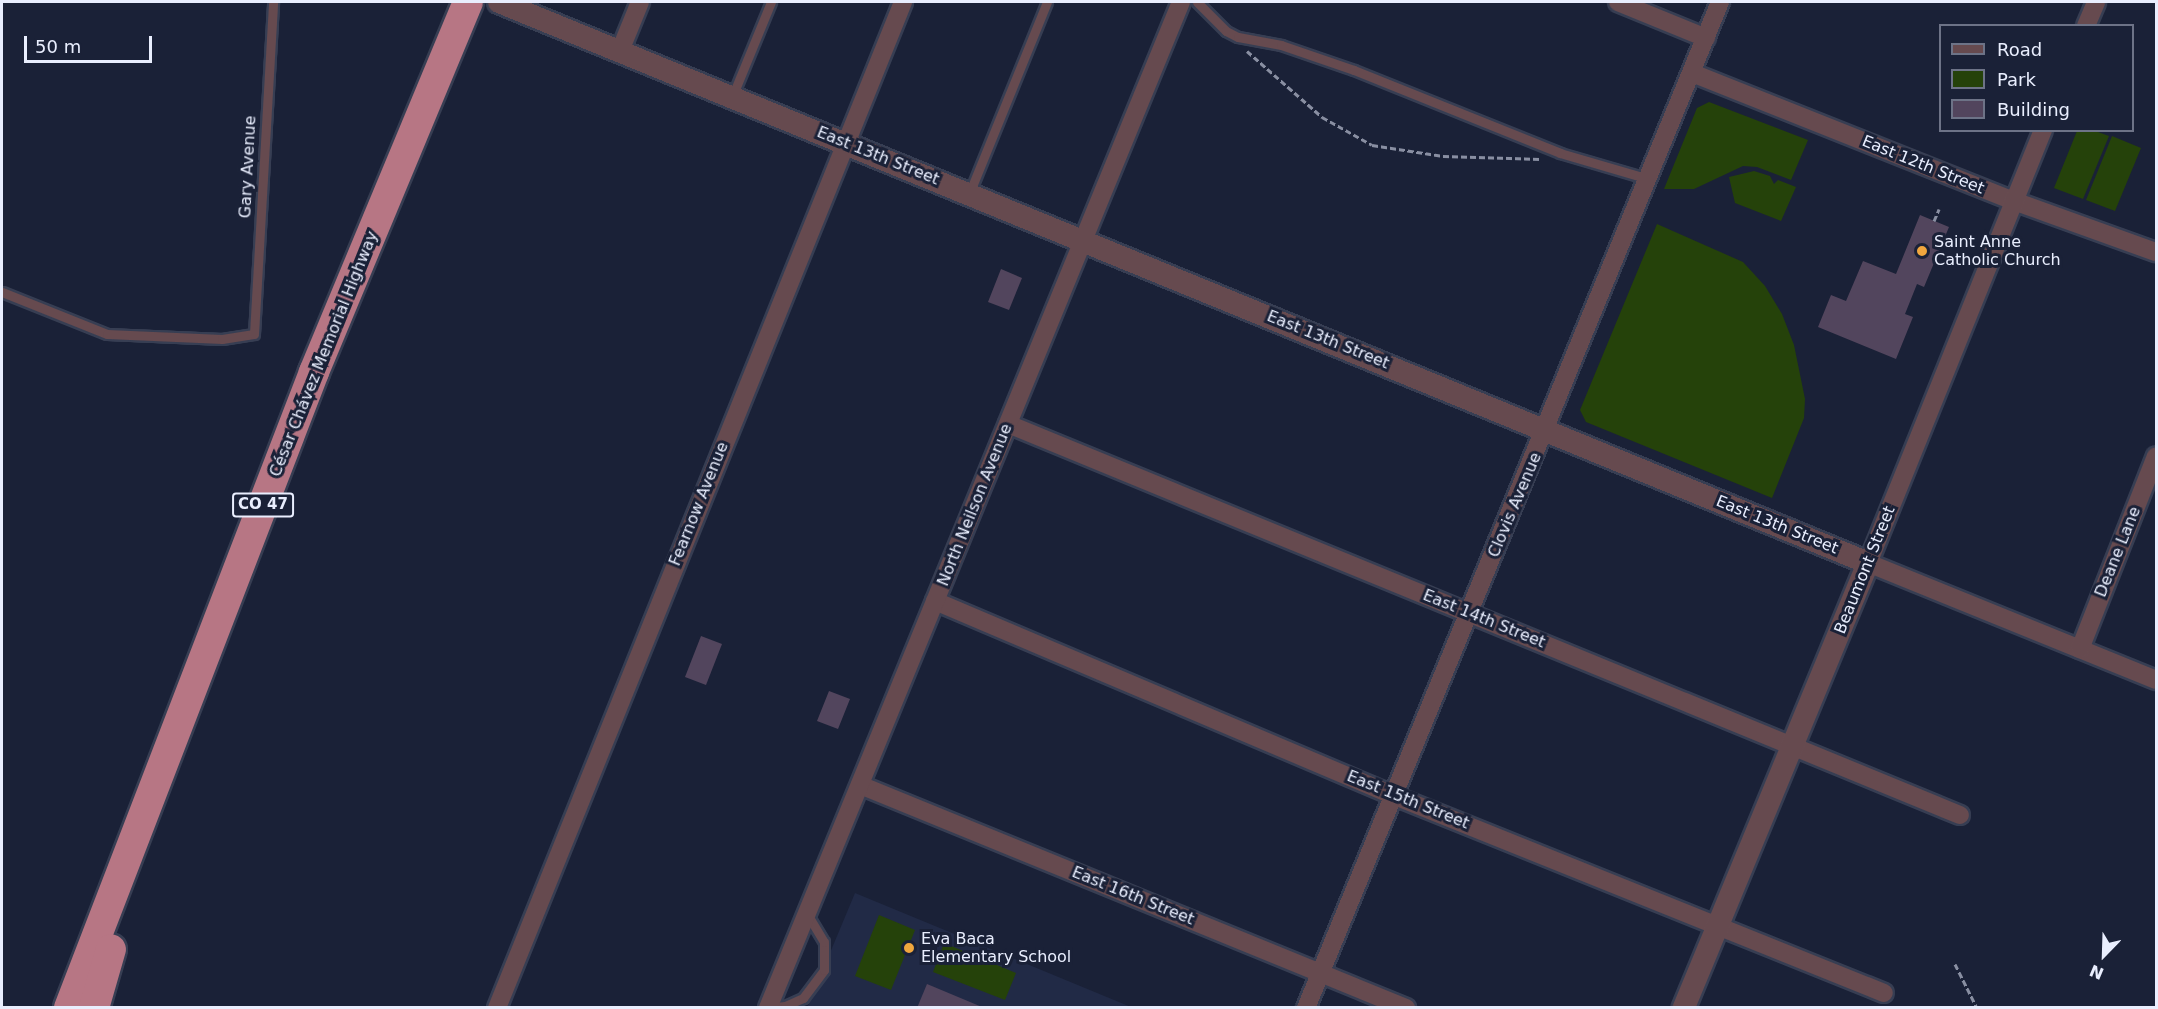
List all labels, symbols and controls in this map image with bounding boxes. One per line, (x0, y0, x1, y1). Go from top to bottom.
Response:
scale bar (27, 24, 154, 62)
legend (1939, 24, 2134, 132)
text: 50 m (35, 36, 81, 57)
text: Road (1997, 39, 2042, 60)
text: Park (1997, 69, 2036, 90)
text: Building (1997, 99, 2070, 120)
street label: Gary Avenue (236, 115, 260, 219)
street label: East 13th Street (814, 123, 942, 189)
street label: East 12th Street (1859, 132, 1987, 198)
street label: César Chávez Memorial Highway (266, 228, 382, 480)
place label: Saint Anne Catholic Church (1934, 232, 2061, 270)
marker: Saint Anne Catholic Church (1915, 244, 1929, 258)
street label: East 13th Street (1264, 307, 1392, 373)
street label: North Neilson Avenue (934, 421, 1016, 589)
street label: Fearnow Avenue (665, 439, 733, 569)
street label: Clovis Avenue (1484, 450, 1546, 560)
street label: East 13th Street (1713, 492, 1841, 558)
road number: CO 47 (232, 493, 294, 517)
street label: Beaumont Street (1831, 503, 1899, 637)
street label: Deane Lane (2091, 504, 2145, 600)
street label: East 14th Street (1420, 586, 1548, 652)
street label: East 15th Street (1344, 767, 1472, 833)
street label: East 16th Street (1069, 863, 1197, 929)
north arrow (2074, 925, 2134, 985)
place label: Eva Baca Elementary School (921, 929, 1071, 967)
marker: Eva Baca Elementary School (902, 941, 916, 955)
text: N (2087, 961, 2107, 983)

